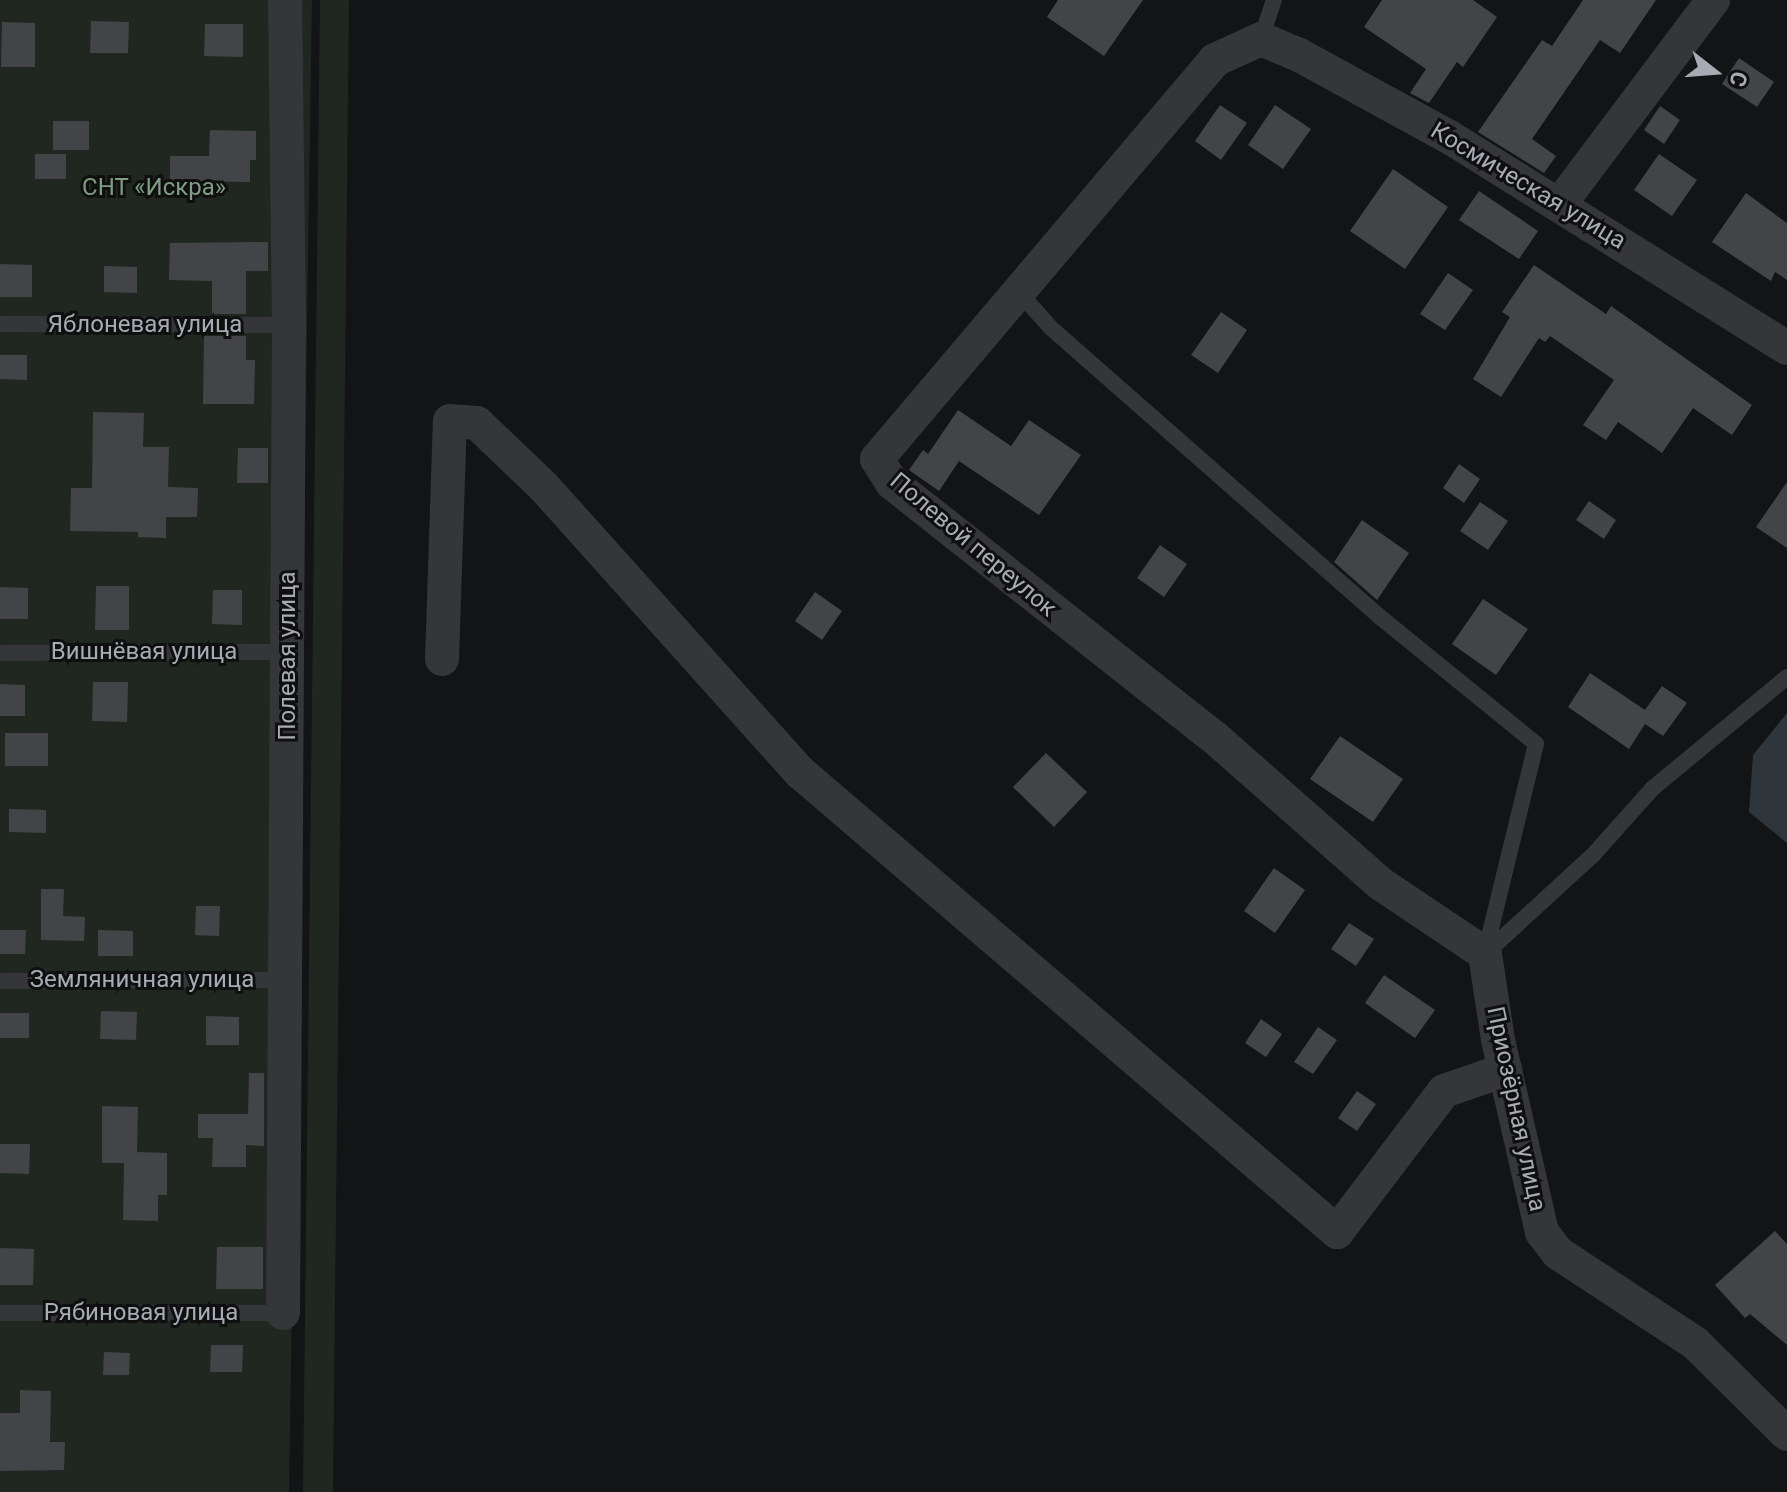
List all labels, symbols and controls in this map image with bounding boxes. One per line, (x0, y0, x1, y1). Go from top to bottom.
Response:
north arrow (1675, 32, 1755, 112)
text: С (1724, 69, 1752, 90)
street label: Космическая улица (1425, 116, 1631, 256)
park label: СНТ «Искра» (82, 174, 226, 202)
street label: Яблоневая улица (48, 311, 242, 339)
street label: Полевой переулок (884, 467, 1062, 623)
street label: Полевая улица (274, 571, 302, 741)
street label: Вишнёвая улица (51, 638, 237, 666)
street label: Земляничная улица (30, 966, 254, 994)
street label: Приозёрная улица (1480, 1004, 1552, 1214)
street label: Рябиновая улица (44, 1299, 238, 1327)

